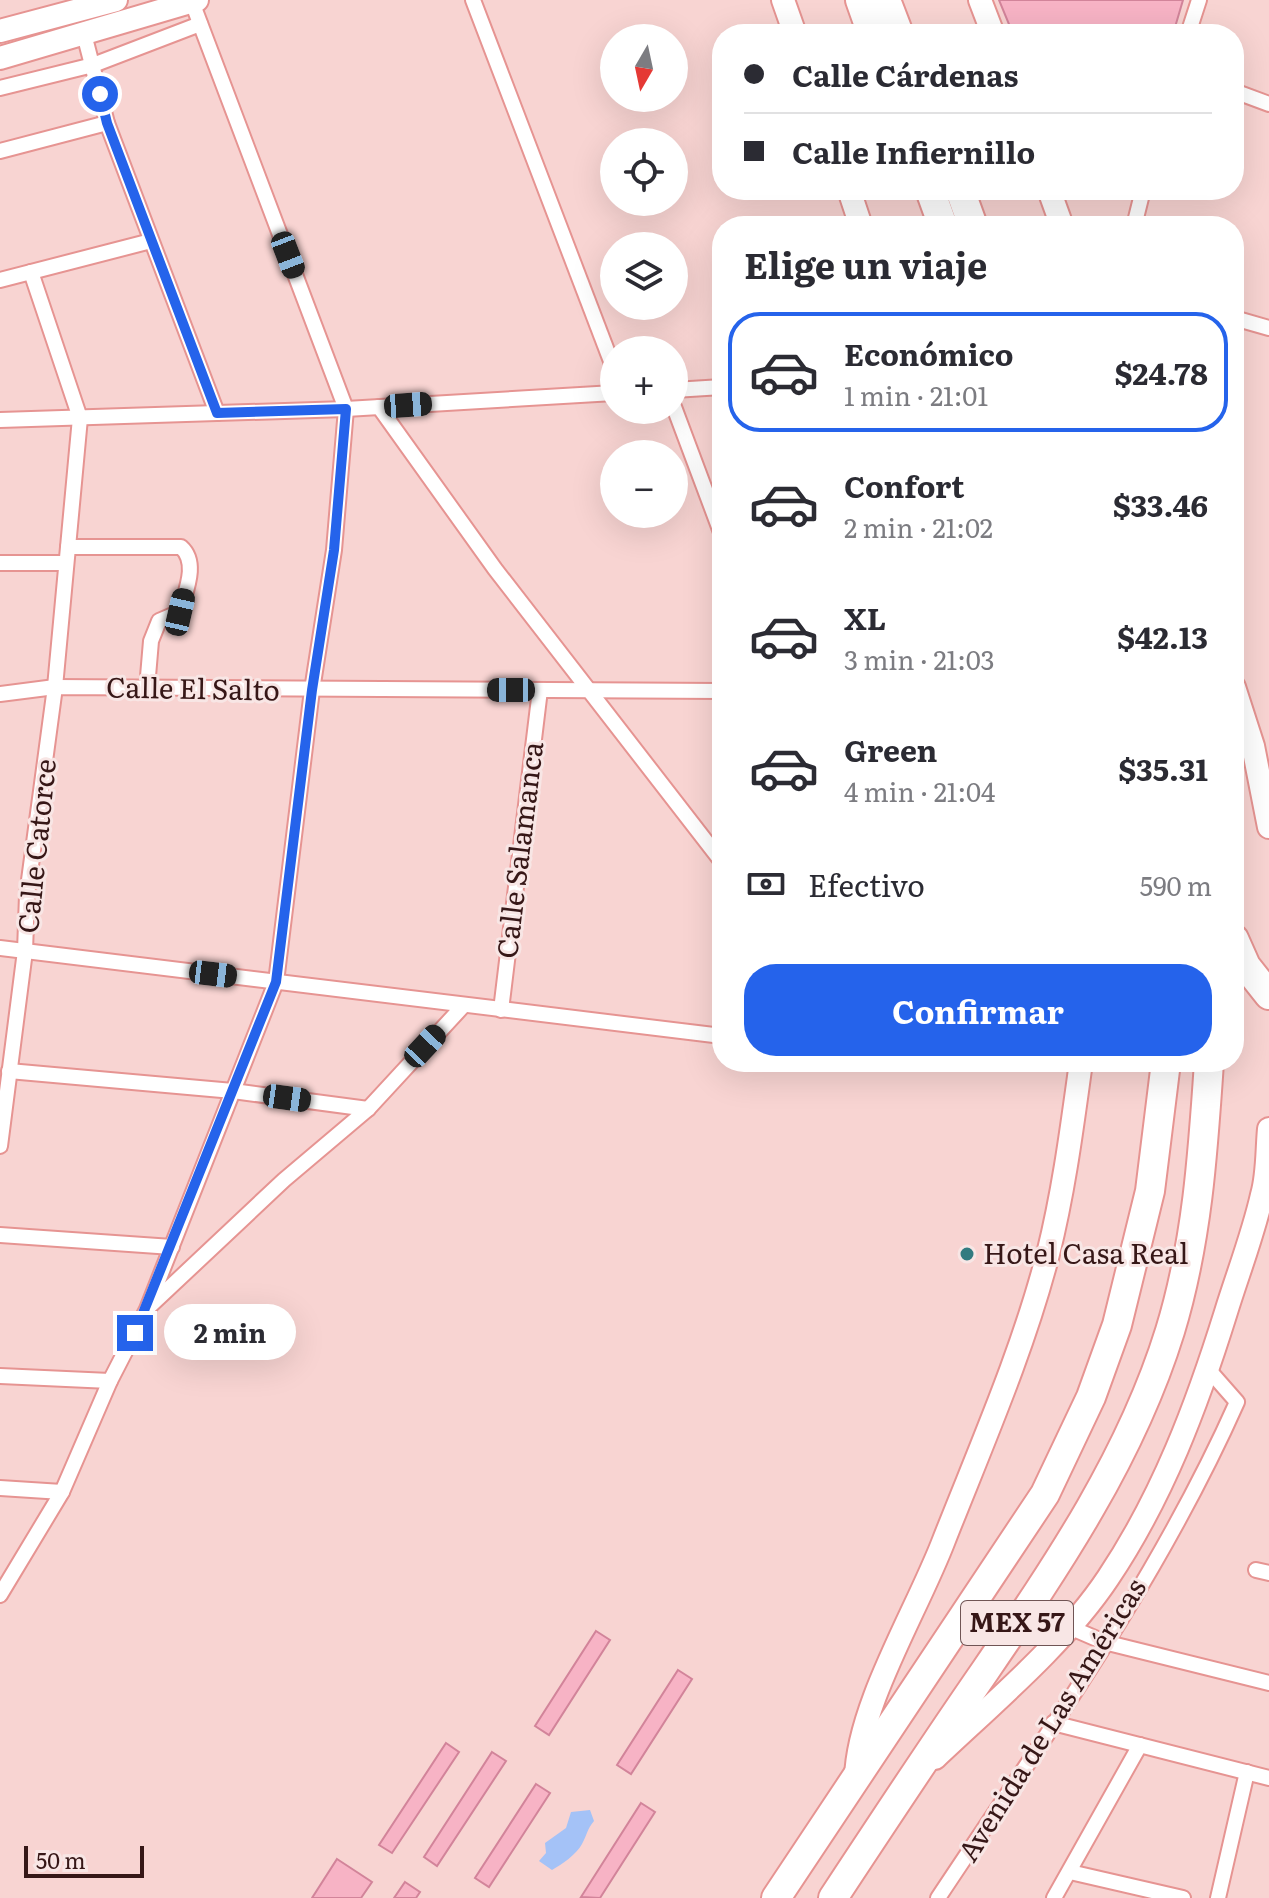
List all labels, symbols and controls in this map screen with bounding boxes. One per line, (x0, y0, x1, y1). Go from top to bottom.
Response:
north arrow (600, 24, 688, 112)
map controls (600, 24, 688, 528)
text: Calle Cárdenas (792, 52, 1018, 96)
route start (82, 76, 118, 112)
button: locate (600, 128, 688, 216)
text: Calle Infiernillo (792, 129, 1035, 173)
car (268, 228, 308, 282)
button: layers (600, 232, 688, 320)
text: Elige un viaje (744, 237, 987, 290)
text: Económico (844, 331, 1013, 375)
button: + (600, 336, 688, 424)
icon: car (748, 336, 820, 408)
text: $24.78 (1114, 350, 1208, 394)
text: 1 min · 21:01 (844, 375, 988, 414)
car (383, 391, 433, 419)
button: − (600, 440, 688, 528)
text: Confort (844, 463, 965, 507)
icon: car (748, 468, 820, 540)
text: $33.46 (1113, 482, 1208, 526)
text: 2 min · 21:02 (844, 507, 993, 546)
car (163, 586, 197, 638)
text: XL (844, 595, 886, 639)
icon: car (748, 600, 820, 672)
text: $42.13 (1117, 614, 1208, 658)
text: 3 min · 21:03 (844, 639, 995, 678)
street label: Calle El Salto (106, 664, 280, 710)
car (487, 678, 535, 702)
text: Green (844, 727, 937, 771)
icon: car (748, 732, 820, 804)
street label: Calle Salamanca (484, 739, 552, 961)
text: $35.31 (1118, 746, 1208, 790)
street label: Calle Catorce (5, 756, 65, 935)
text: 4 min · 21:04 (844, 771, 995, 810)
icon: cash (744, 862, 788, 906)
text: Efectivo (808, 862, 925, 906)
text: 590 m (1140, 865, 1212, 904)
car (188, 959, 238, 989)
button: Confirmar (744, 964, 1212, 1056)
car (400, 1020, 450, 1072)
car (262, 1083, 312, 1113)
place label: Hotel Casa Real (983, 1231, 1188, 1273)
marker: Hotel Casa Real (958, 1245, 976, 1263)
callout: 2 min (163, 1305, 295, 1361)
text: 2 min (194, 1312, 266, 1351)
route end (117, 1315, 153, 1351)
street label: Avenida de Las Américas (946, 1569, 1155, 1869)
road number: MEX 57 (961, 1601, 1073, 1645)
scale bar (24, 1842, 144, 1878)
text: 50 m (36, 1843, 86, 1876)

